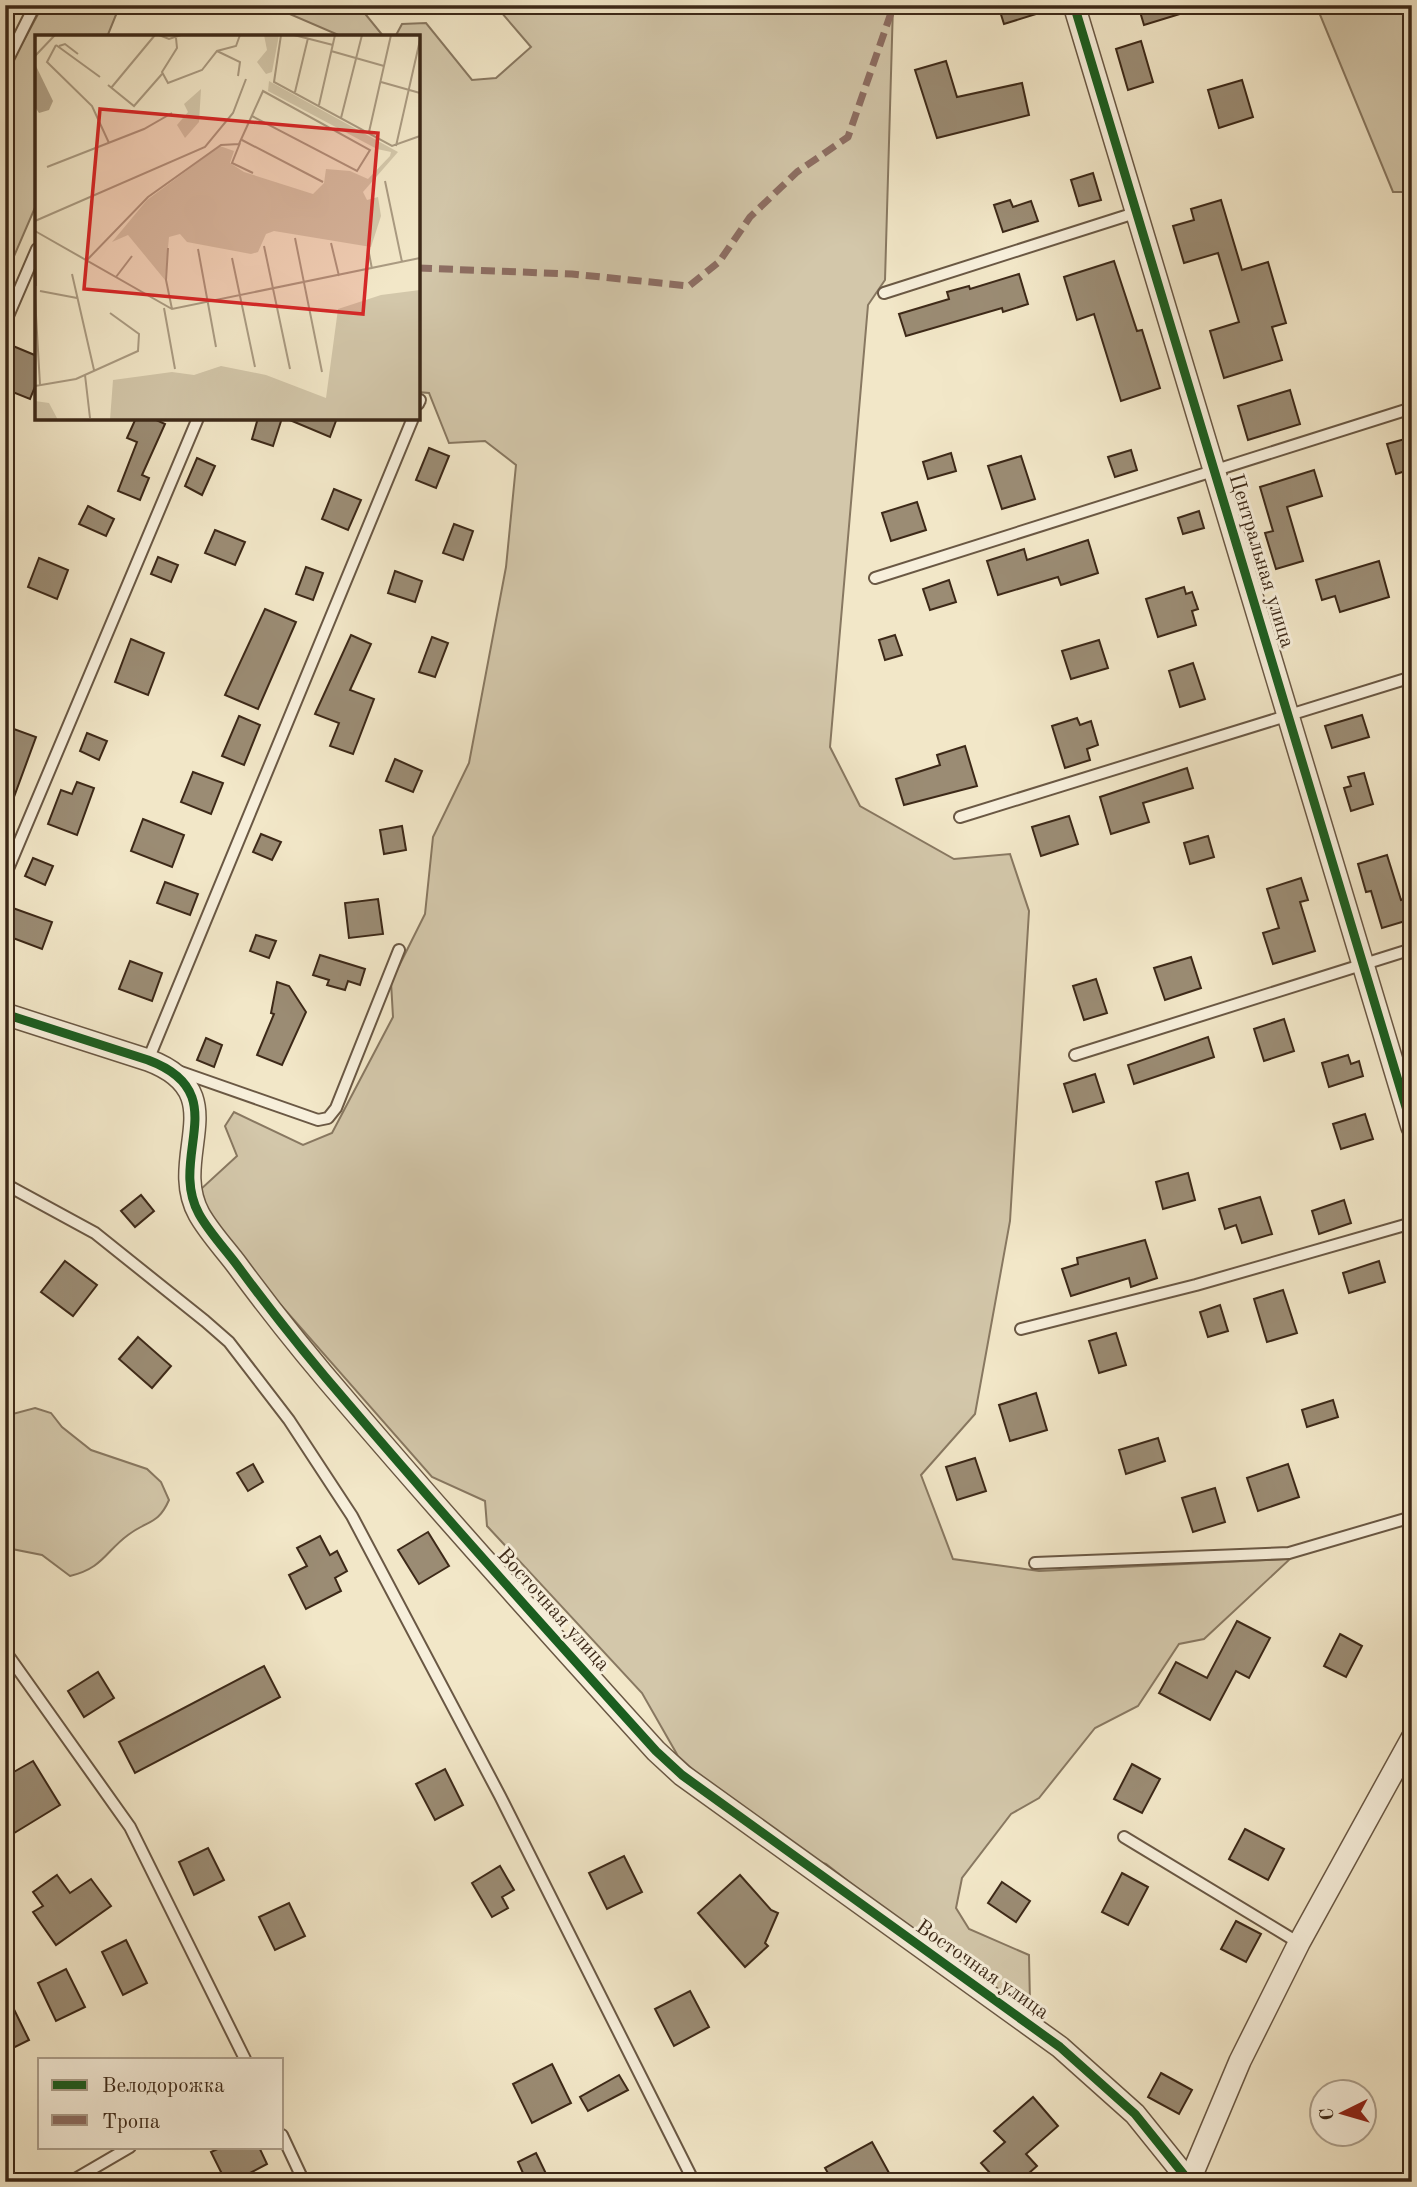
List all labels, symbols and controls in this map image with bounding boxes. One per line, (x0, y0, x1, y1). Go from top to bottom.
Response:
inset map (35, 35, 420, 420)
street label: Центральная улица (1225, 471, 1297, 651)
street label: Восточная улица (493, 1545, 613, 1675)
street label: Восточная улица (912, 1916, 1052, 2024)
legend (38, 2058, 284, 2148)
text: Велодорожка (102, 2076, 225, 2097)
north arrow (1308, 2078, 1378, 2148)
text: С (1319, 2107, 1339, 2121)
text: Тропа (102, 2112, 160, 2133)

